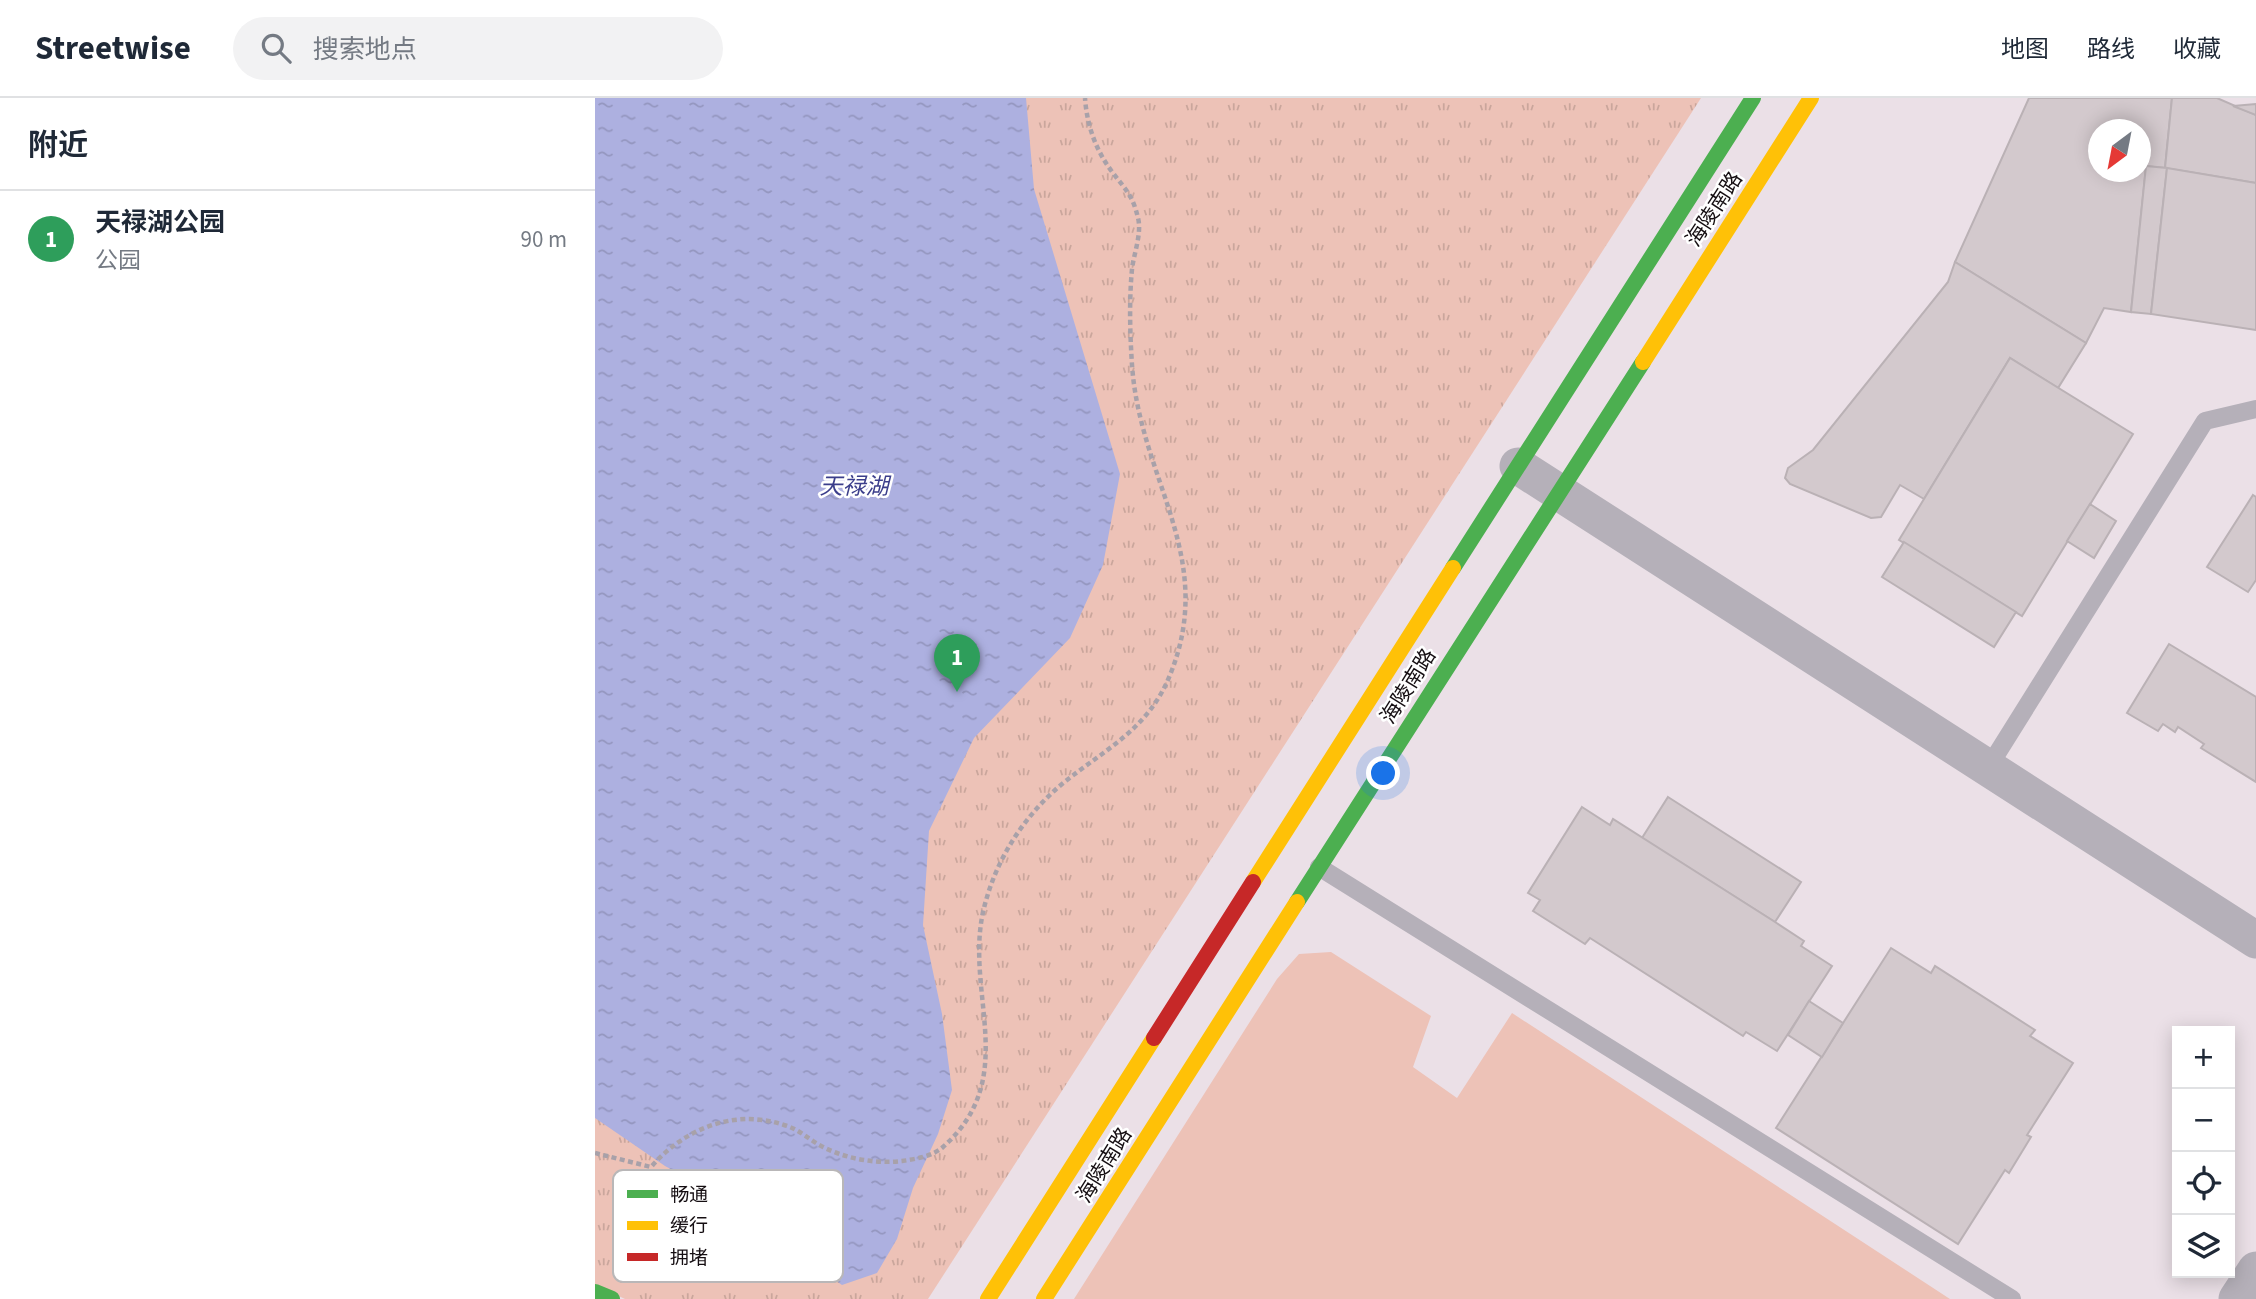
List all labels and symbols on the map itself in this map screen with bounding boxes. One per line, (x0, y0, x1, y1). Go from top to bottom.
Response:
north arrow (2088, 119, 2151, 182)
street label: 海陵南路 (1679, 166, 1749, 252)
water label: 天禄湖 (820, 470, 892, 503)
pin: 1 (934, 634, 980, 692)
street label: 海陵南路 (1373, 642, 1443, 730)
your location (1366, 756, 1400, 790)
street label: 海陵南路 (1069, 1121, 1139, 1209)
legend (613, 1170, 843, 1282)
text: 畅通 (670, 1182, 708, 1209)
text: 缓行 (670, 1213, 708, 1240)
text: 拥堵 (670, 1245, 708, 1272)

